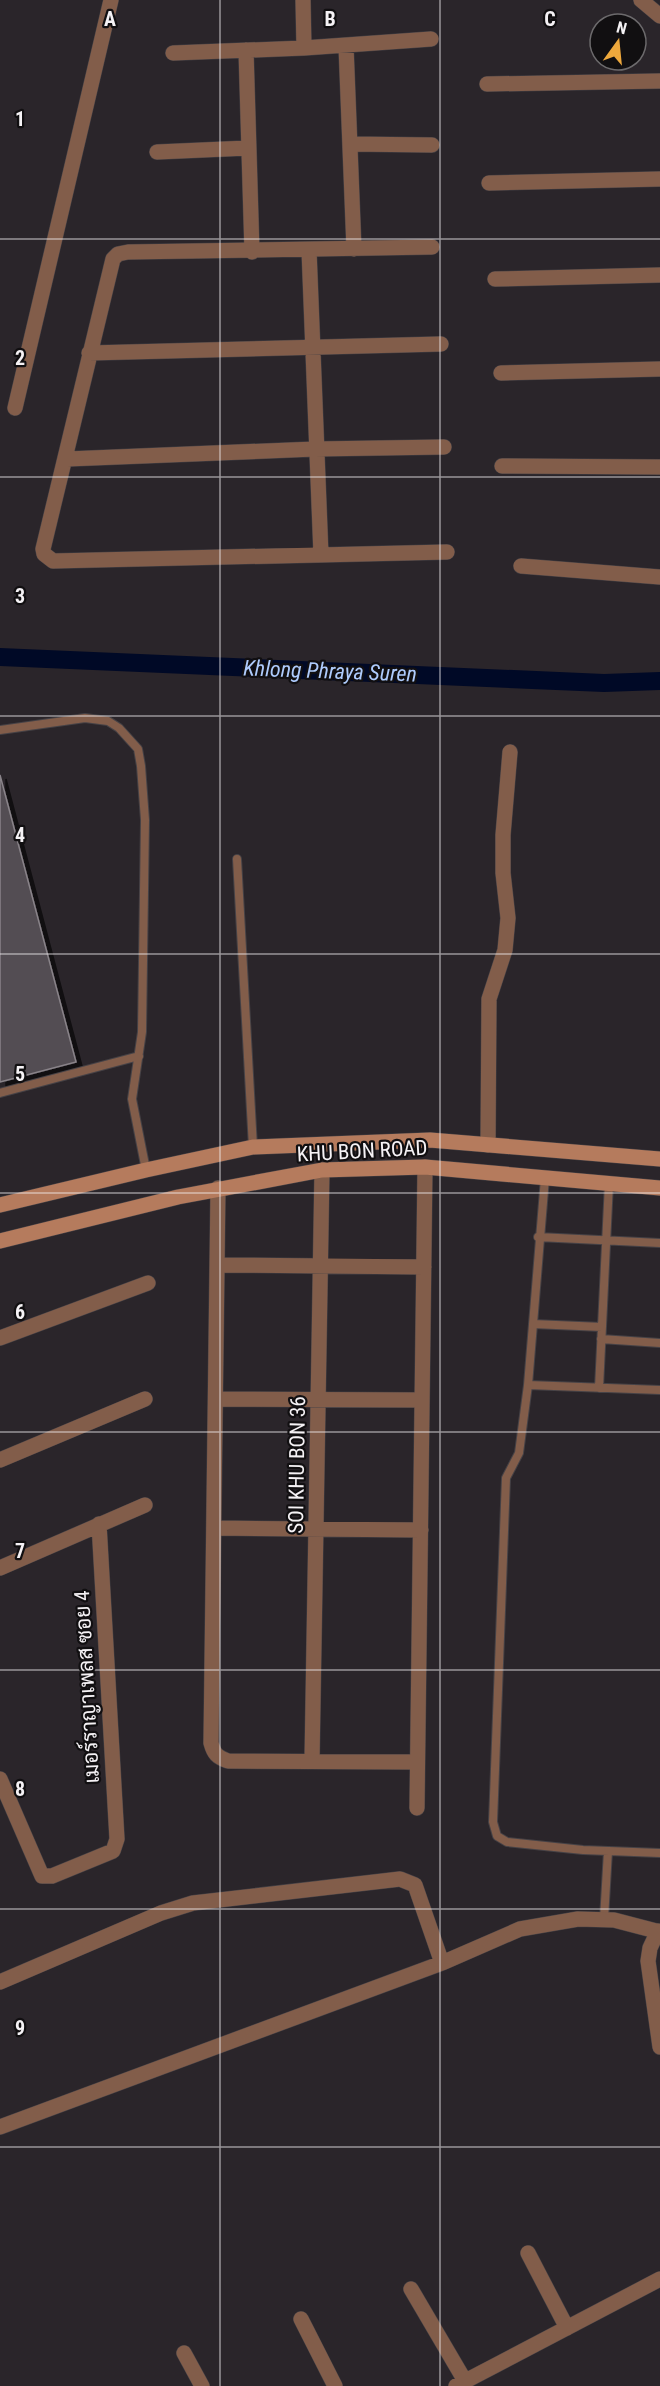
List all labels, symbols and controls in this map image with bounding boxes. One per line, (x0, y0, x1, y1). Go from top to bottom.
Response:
text: A (104, 7, 116, 31)
text: B (324, 7, 336, 31)
text: C (544, 7, 556, 31)
north arrow (588, 12, 648, 72)
text: N (615, 18, 629, 38)
text: 1 (15, 107, 25, 131)
text: 2 (15, 346, 25, 370)
text: 3 (15, 584, 25, 608)
water label: Khlong Phraya Suren (243, 655, 417, 687)
text: 4 (15, 823, 25, 847)
text: 5 (15, 1062, 25, 1086)
street label: KHU BON ROAD (296, 1136, 428, 1166)
text: 6 (15, 1300, 25, 1324)
street label: SOI KHU BON 36 (284, 1396, 310, 1534)
text: 7 (15, 1539, 25, 1563)
street label: เมอร์ราญาเพลส ซอย 4 (68, 1590, 104, 1784)
text: 8 (15, 1777, 25, 1801)
text: 9 (15, 2016, 25, 2040)

